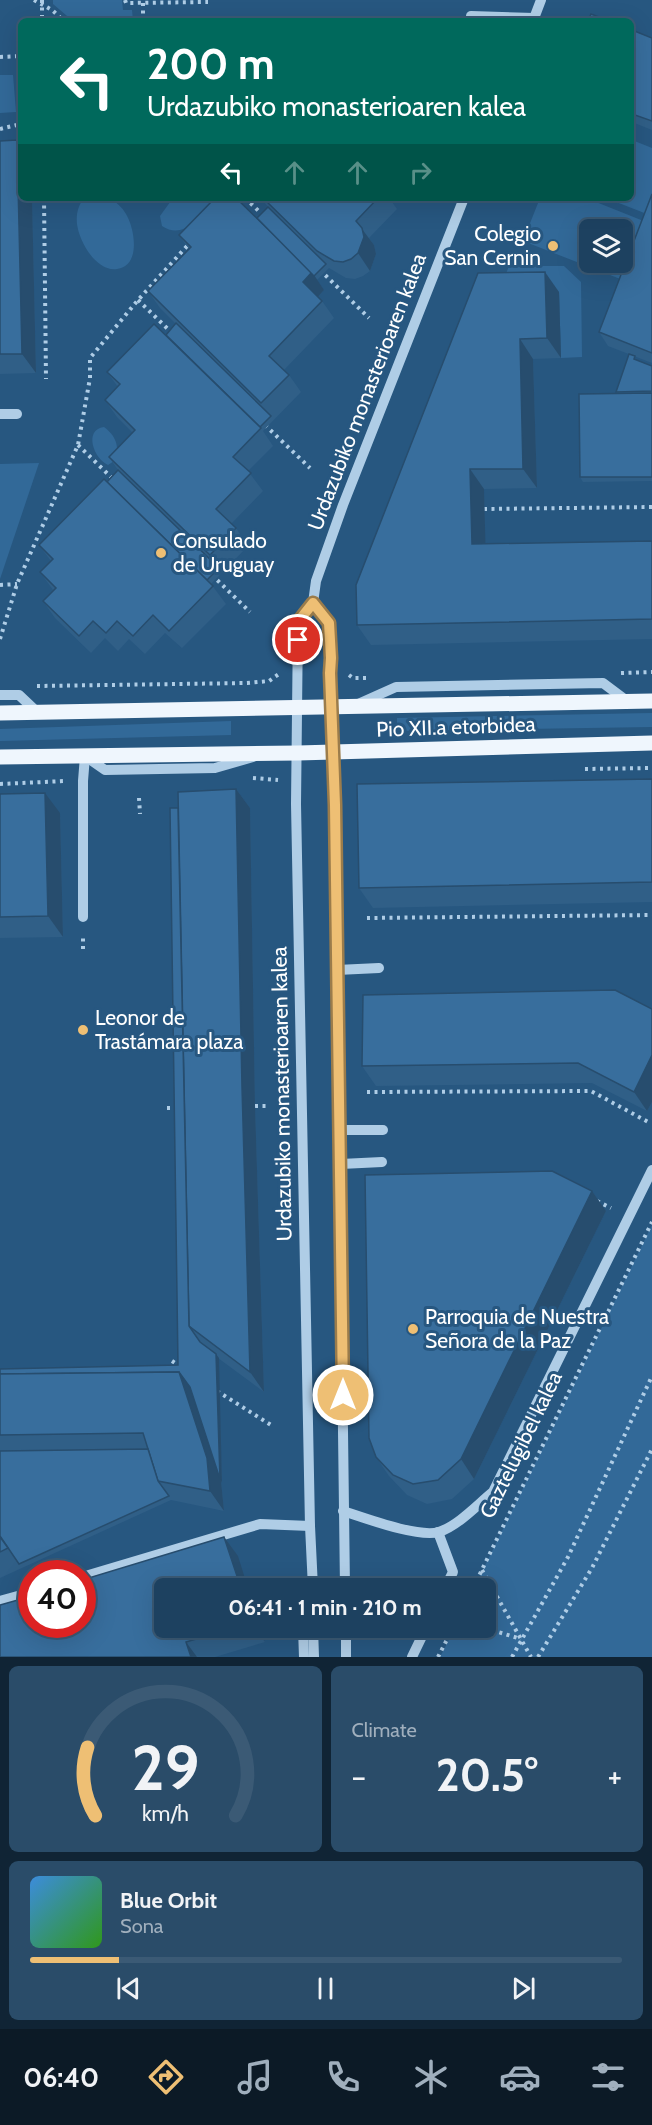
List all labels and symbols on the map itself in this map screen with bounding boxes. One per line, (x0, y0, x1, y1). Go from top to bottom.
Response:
place label: Colegio San Cernin (444, 221, 541, 270)
marker: Colegio San Cernin (546, 239, 560, 253)
street label: Urdazubiko monasterioaren kalea (302, 250, 431, 534)
place label: Consulado de Uruguay (173, 528, 275, 577)
marker: Consulado de Uruguay (154, 546, 168, 560)
pin (272, 614, 323, 665)
street label: Pio XII.a etorbidea (376, 711, 536, 742)
street label: Urdazubiko monasterioaren kalea (266, 946, 297, 1242)
place label: Leonor de Trastámara plaza (95, 1005, 243, 1054)
marker: Leonor de Trastámara plaza (76, 1023, 90, 1037)
place label: Parroquia de Nuestra Señora de la Paz (425, 1304, 609, 1353)
marker: Parroquia de Nuestra Señora de la Paz (406, 1322, 420, 1336)
position arrow (311, 1363, 375, 1427)
street label: Gaztelugibel kalea (474, 1367, 567, 1522)
speed limit sign: 40 (18, 1560, 96, 1638)

